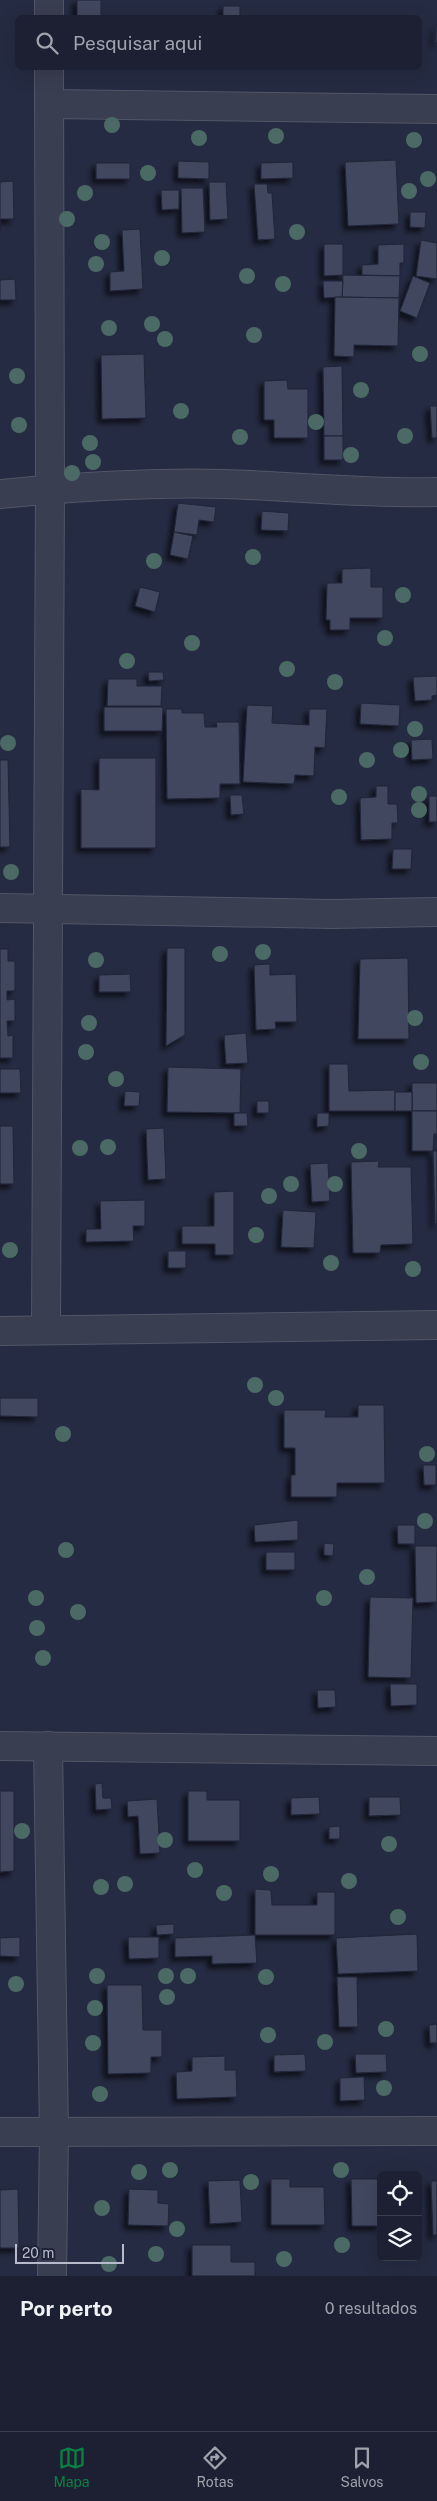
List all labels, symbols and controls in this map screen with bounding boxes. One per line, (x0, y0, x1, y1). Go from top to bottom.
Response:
search box (15, 15, 422, 70)
icon: search (33, 29, 61, 57)
text: Pesquisar aqui (73, 32, 202, 54)
map controls (377, 2171, 422, 2261)
button: locate (377, 2171, 422, 2216)
button: layers (377, 2216, 422, 2261)
scale bar (15, 2241, 124, 2264)
text: 20 m (22, 2245, 54, 2261)
text: Por perto (20, 2296, 113, 2321)
text: 0 resultados (325, 2299, 417, 2318)
tab: Mapa (53, 2444, 90, 2490)
tab: Rotas (197, 2444, 234, 2490)
tab: Salvos (341, 2444, 383, 2490)

